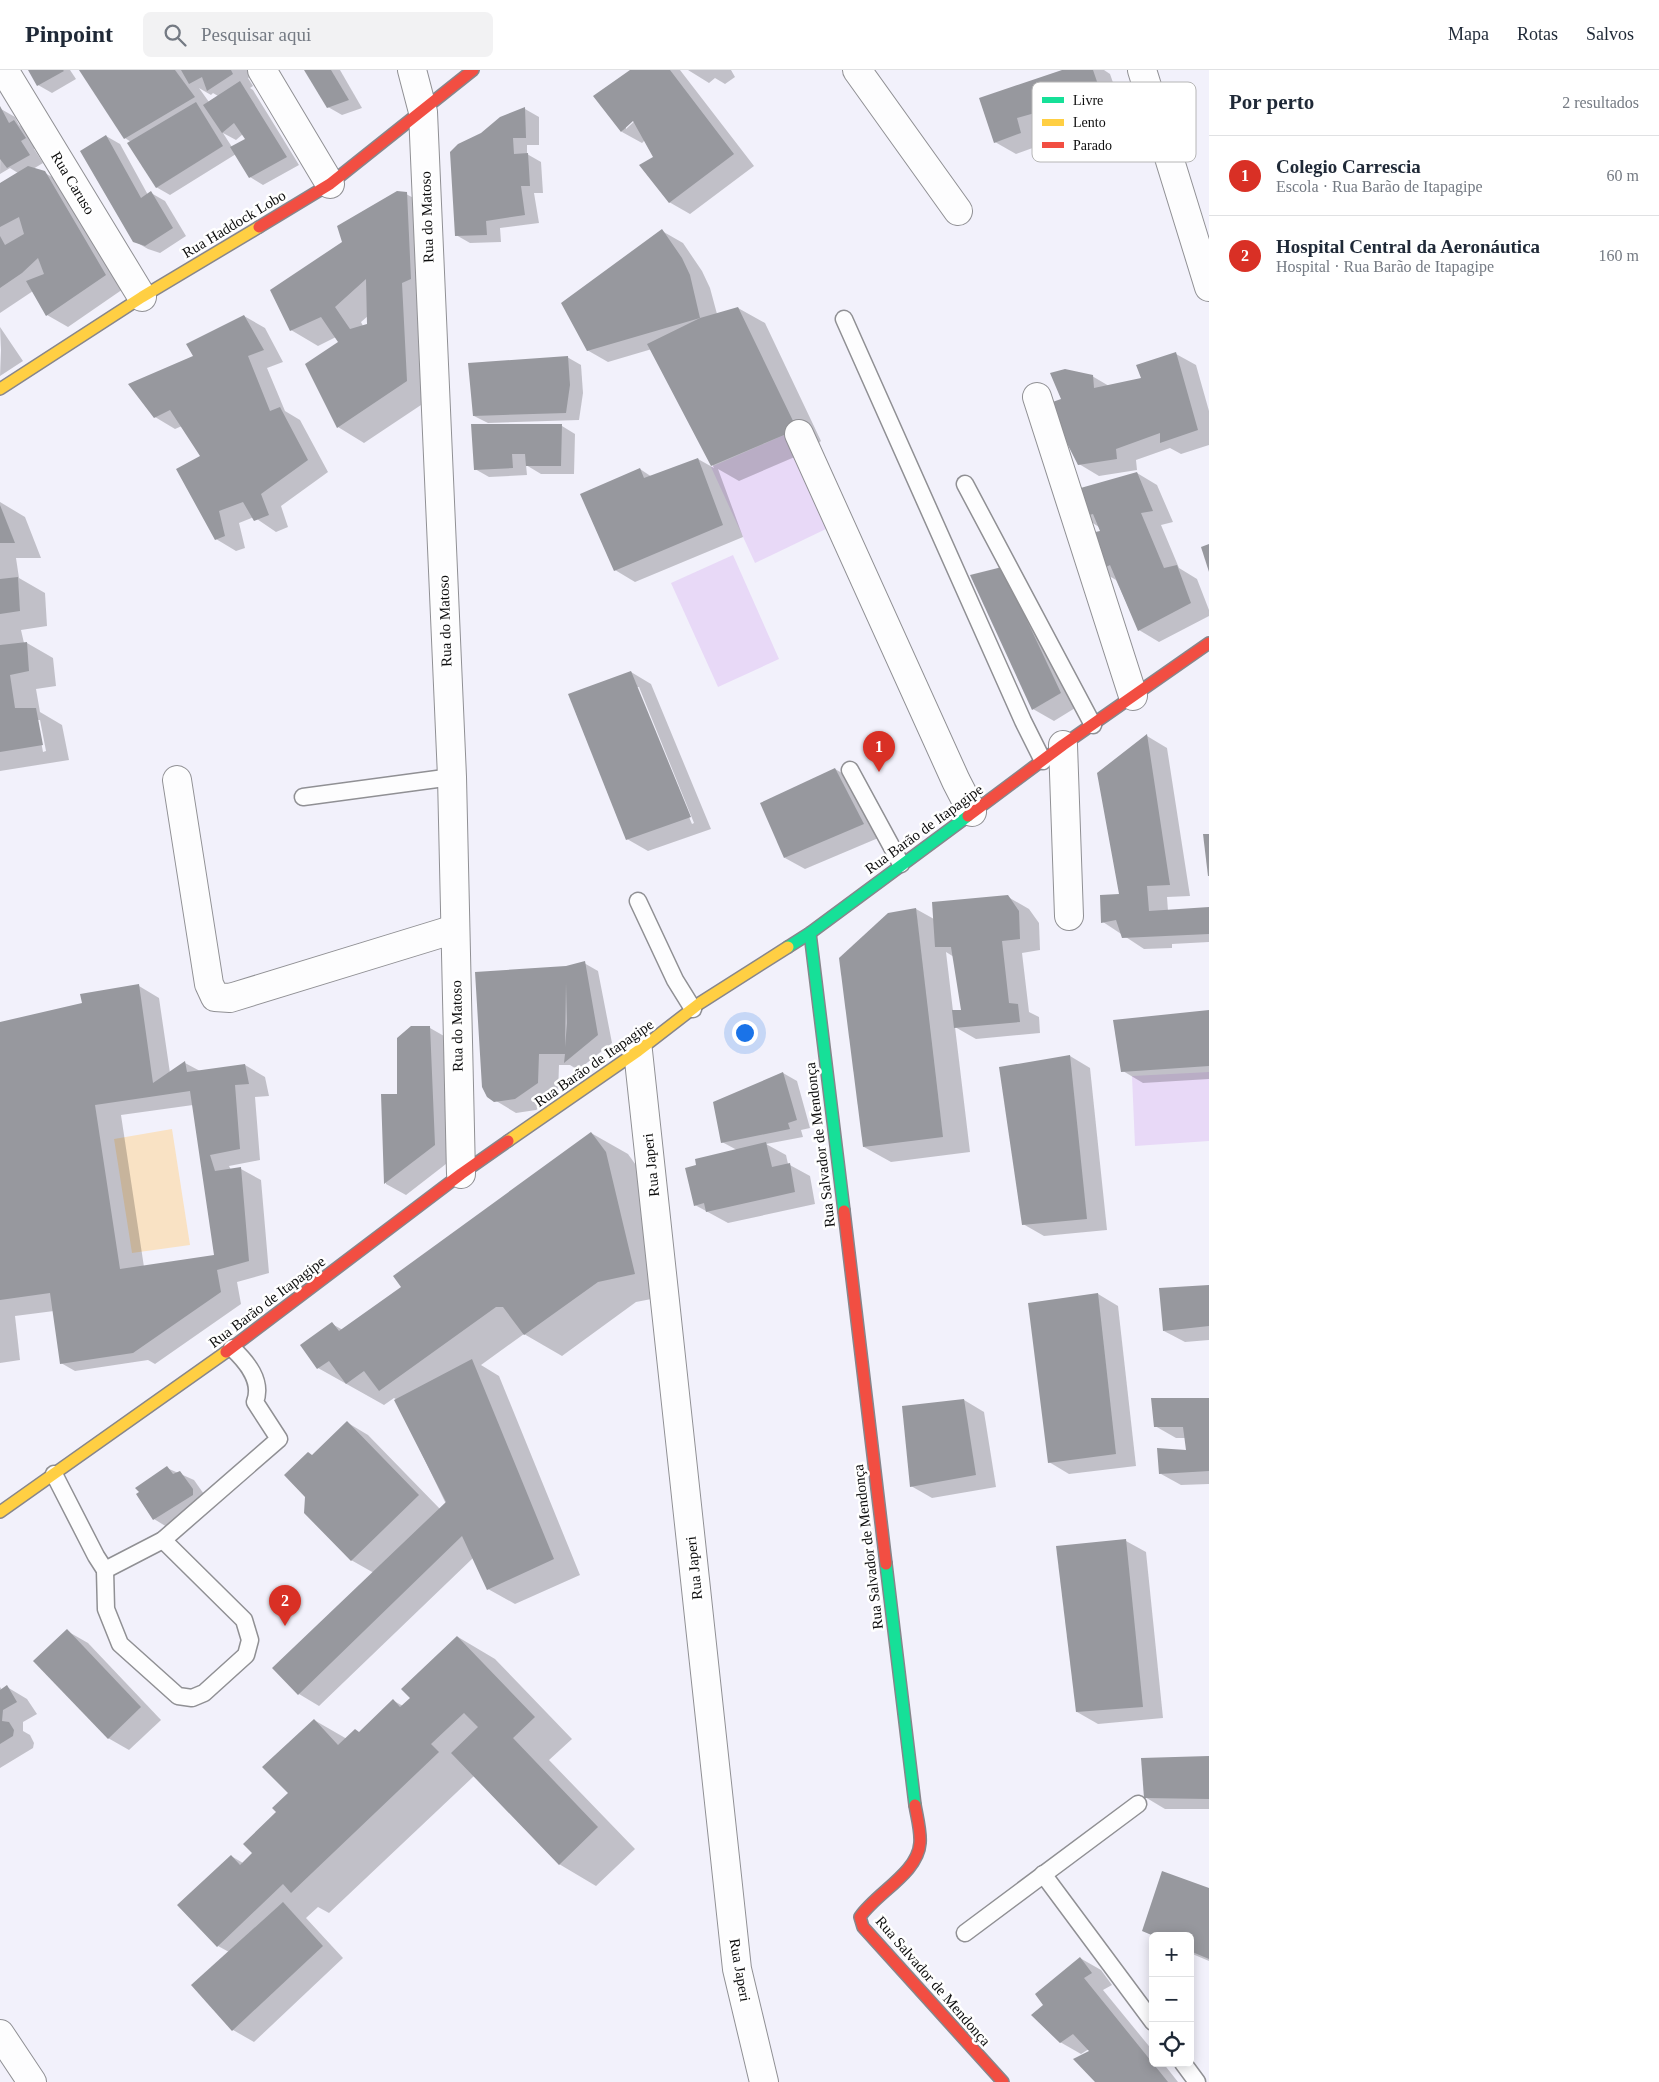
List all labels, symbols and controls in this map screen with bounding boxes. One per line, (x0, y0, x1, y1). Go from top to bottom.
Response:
search box (143, 12, 493, 57)
text: Pinpoint (25, 21, 113, 47)
icon: search (161, 21, 189, 49)
text: Pesquisar aqui (201, 24, 311, 45)
text: Mapa (1448, 24, 1489, 44)
text: Rotas (1517, 24, 1558, 44)
text: Salvos (1586, 24, 1634, 44)
legend (1032, 82, 1196, 162)
text: Por perto (1229, 90, 1314, 114)
text: Livre (1073, 93, 1103, 108)
text: 2 resultados (1562, 94, 1639, 111)
text: Lento (1073, 115, 1106, 130)
text: Parado (1073, 138, 1112, 153)
street label: Rua Caruso (48, 149, 98, 217)
text: Colegio Carrescia (1276, 156, 1421, 177)
text: 1 (1241, 167, 1249, 184)
text: 60 m (1607, 167, 1639, 184)
street label: Rua do Matoso (417, 171, 437, 263)
text: Escola · Rua Barão de Itapagipe (1276, 178, 1483, 195)
street label: Rua Haddock Lobo (180, 187, 288, 261)
text: Hospital Central da Aeronáutica (1276, 236, 1540, 257)
text: 2 (1241, 247, 1249, 264)
text: 160 m (1599, 247, 1639, 264)
text: Hospital · Rua Barão de Itapagipe (1276, 258, 1494, 275)
street label: Rua do Matoso (435, 575, 455, 667)
pin: 1 (863, 731, 895, 772)
street label: Rua Barão de Itapagipe (862, 781, 986, 877)
street label: Rua do Matoso (448, 980, 466, 1072)
street label: Rua Barão de Itapagipe (532, 1016, 657, 1110)
your location (732, 1020, 758, 1046)
street label: Rua Salvador de Mendonça (802, 1061, 838, 1228)
street label: Rua Japeri (640, 1132, 662, 1198)
street label: Rua Barão de Itapagipe (206, 1253, 328, 1351)
street label: Rua Salvador de Mendonça (850, 1463, 886, 1630)
street label: Rua Japeri (683, 1535, 705, 1601)
pin: 2 (269, 1585, 301, 1626)
street label: Rua Salvador de Mendonça (872, 1913, 994, 2049)
map controls (1149, 1932, 1194, 2067)
button: + (1149, 1932, 1194, 1977)
street label: Rua Japeri (727, 1937, 753, 2003)
button: − (1149, 1977, 1194, 2022)
button: locate (1149, 2022, 1194, 2067)

